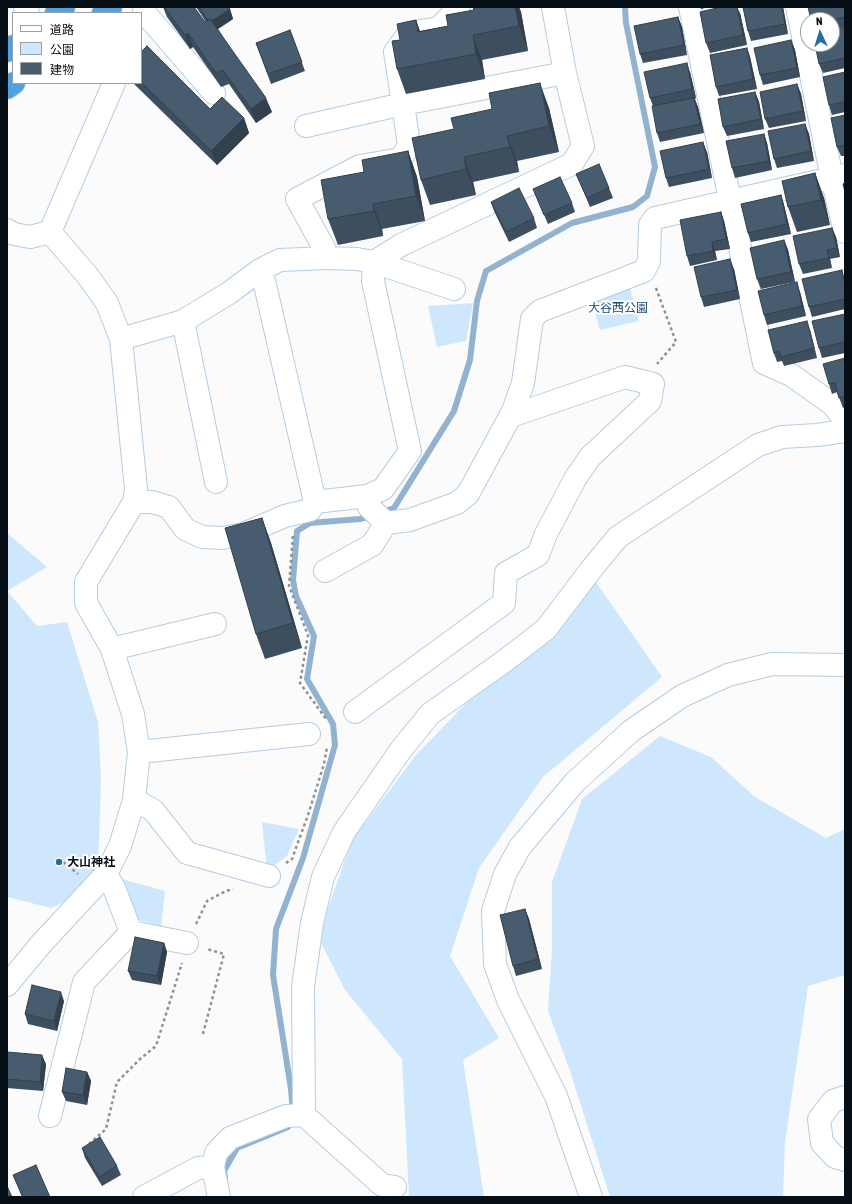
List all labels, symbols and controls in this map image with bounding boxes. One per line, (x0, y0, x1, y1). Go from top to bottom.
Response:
legend (12, 12, 142, 84)
north arrow (800, 12, 840, 52)
text: N (816, 15, 823, 27)
text: 道路 (50, 23, 74, 37)
text: 公園 (50, 43, 74, 57)
text: 建物 (50, 63, 74, 77)
park label: 大谷西公園 (588, 301, 648, 315)
place label: 大山神社 (67, 855, 115, 869)
marker: 大山神社 (54, 857, 64, 867)

